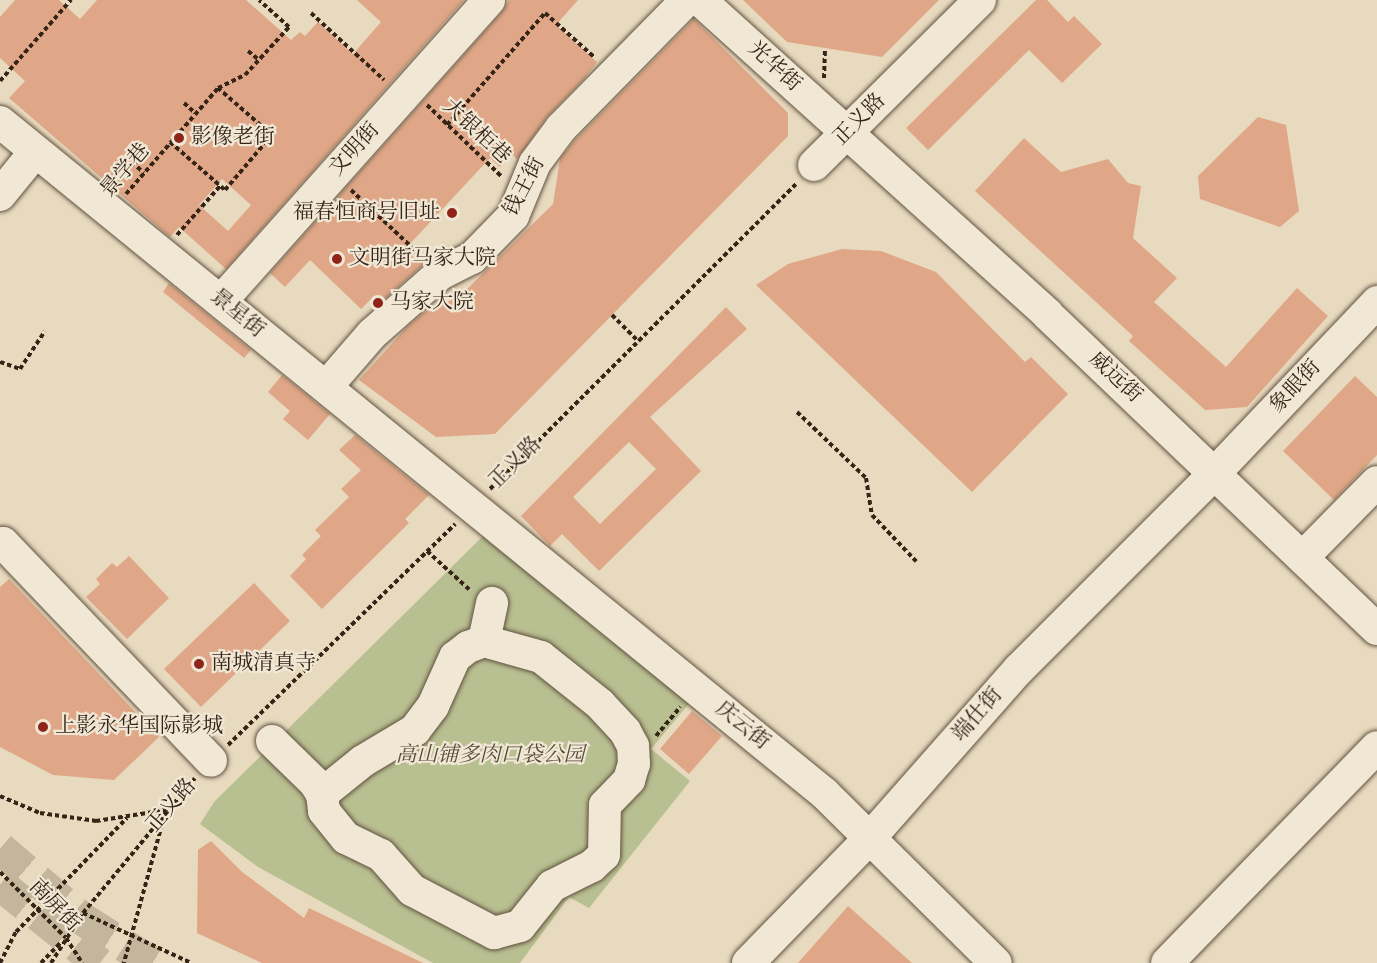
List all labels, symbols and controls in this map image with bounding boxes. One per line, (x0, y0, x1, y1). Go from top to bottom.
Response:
street label: 光华街 (742, 37, 806, 97)
street label: 正义路 (829, 89, 891, 151)
street label: 大银柜巷 (437, 94, 515, 170)
street label: 文明街 (325, 118, 385, 182)
place label: 影像老街 (191, 125, 275, 151)
marker: 影像老街 (172, 131, 186, 145)
street label: 景学巷 (96, 139, 156, 203)
street label: 钱王街 (499, 153, 551, 221)
place label: 福春恒商号旧址 (293, 200, 440, 226)
marker: 福春恒商号旧址 (445, 206, 459, 220)
place label: 文明街马家大院 (349, 246, 496, 272)
marker: 文明街马家大院 (330, 252, 344, 266)
street label: 景星街 (205, 284, 269, 344)
place label: 马家大院 (390, 290, 474, 316)
marker: 马家大院 (371, 296, 385, 310)
street label: 威远街 (1083, 347, 1147, 409)
street label: 象眼街 (1265, 355, 1327, 419)
street label: 正义路 (485, 432, 547, 494)
place label: 南城清真寺 (211, 651, 316, 677)
marker: 南城清真寺 (192, 657, 206, 671)
street label: 端仕街 (948, 683, 1008, 747)
street label: 庆云街 (710, 696, 774, 756)
place label: 上影永华国际影城 (55, 714, 223, 740)
marker: 上影永华国际影城 (36, 720, 50, 734)
park label: 高山铺多肉口袋公园 (396, 743, 584, 769)
street label: 正义路 (142, 774, 202, 838)
street label: 南屏街 (23, 875, 85, 937)

